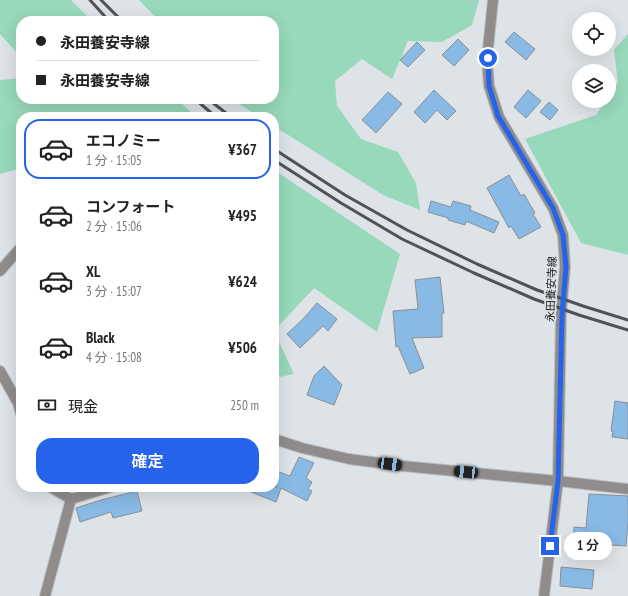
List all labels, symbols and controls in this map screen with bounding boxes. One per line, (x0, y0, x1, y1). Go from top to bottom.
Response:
map controls (572, 12, 616, 108)
button: locate (572, 12, 616, 56)
text: 永田養安寺線 (60, 33, 150, 52)
route start (479, 49, 497, 67)
button: layers (572, 64, 616, 108)
text: 永田養安寺線 (60, 71, 150, 90)
icon: car (38, 131, 74, 167)
text: エコノミー (86, 131, 161, 150)
text: ¥367 (228, 140, 257, 159)
text: 1 分 · 15:05 (86, 152, 142, 169)
icon: car (38, 197, 74, 233)
text: コンフォート (86, 197, 176, 216)
text: ¥495 (228, 206, 257, 225)
text: 2 分 · 15:06 (86, 218, 142, 235)
street label: 永田養安寺線 (543, 256, 559, 322)
text: XL (86, 262, 100, 281)
icon: car (38, 263, 74, 299)
text: ¥624 (228, 272, 257, 291)
text: 3 分 · 15:07 (86, 283, 142, 300)
text: Black (86, 328, 115, 347)
icon: car (38, 329, 74, 365)
text: ¥506 (228, 338, 257, 357)
text: 4 分 · 15:08 (86, 349, 142, 366)
icon: cash (36, 394, 58, 416)
text: 現金 (68, 397, 98, 416)
text: 250 m (230, 397, 259, 414)
button: 確定 (36, 438, 259, 484)
car (377, 456, 403, 472)
car (454, 465, 478, 479)
callout: 1 分 (564, 532, 612, 560)
route end (541, 537, 559, 555)
text: 1 分 (577, 537, 599, 554)

